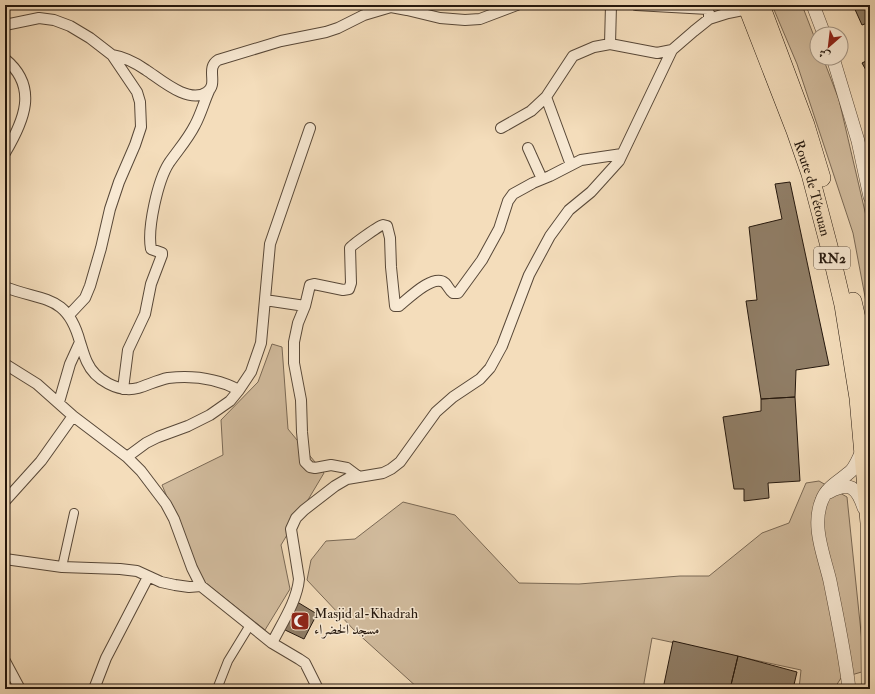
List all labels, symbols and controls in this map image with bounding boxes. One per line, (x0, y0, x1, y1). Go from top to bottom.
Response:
north arrow (809, 26, 849, 66)
text: ش (817, 46, 832, 63)
street label: Route de Tétouan (790, 138, 834, 238)
road number: RN2 (814, 247, 850, 269)
place label: Masjid al-Khadrah مسجد الخضراء (314, 605, 419, 639)
mosque icon: Masjid al-Khadrah مسجد الخضراء (289, 610, 311, 632)

